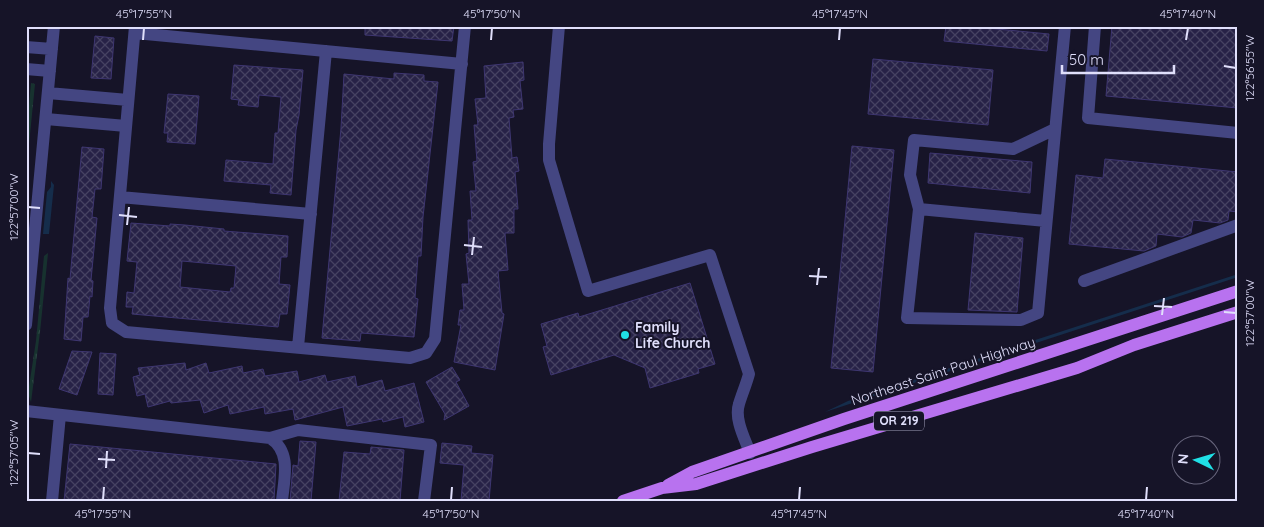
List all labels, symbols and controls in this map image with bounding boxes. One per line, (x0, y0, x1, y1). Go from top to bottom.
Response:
text: 45°17'55"N (116, 6, 172, 21)
text: 45°17'50"N (464, 6, 520, 21)
text: 45°17'45"N (812, 6, 868, 21)
text: 45°17'40"N (1160, 6, 1216, 21)
text: 122°56'55"W (1242, 34, 1257, 101)
scale bar (1062, 42, 1174, 74)
text: 50 m (1069, 50, 1104, 69)
text: 122°57'00"W (6, 173, 21, 241)
text: 122°57'00"W (1242, 279, 1257, 347)
place label: Family Life Church (635, 318, 711, 352)
marker: Family Life Church (619, 329, 631, 341)
street label: Northeast Saint Paul Highway (849, 333, 1037, 409)
road number: OR 219 (874, 412, 924, 431)
text: 122°57'05"W (6, 419, 21, 486)
north arrow (1172, 434, 1222, 484)
text: N (1174, 453, 1192, 465)
text: 45°17'55"N (75, 506, 131, 521)
text: 45°17'50"N (423, 506, 479, 521)
text: 45°17'45"N (771, 506, 827, 521)
text: 45°17'40"N (1118, 506, 1174, 521)

